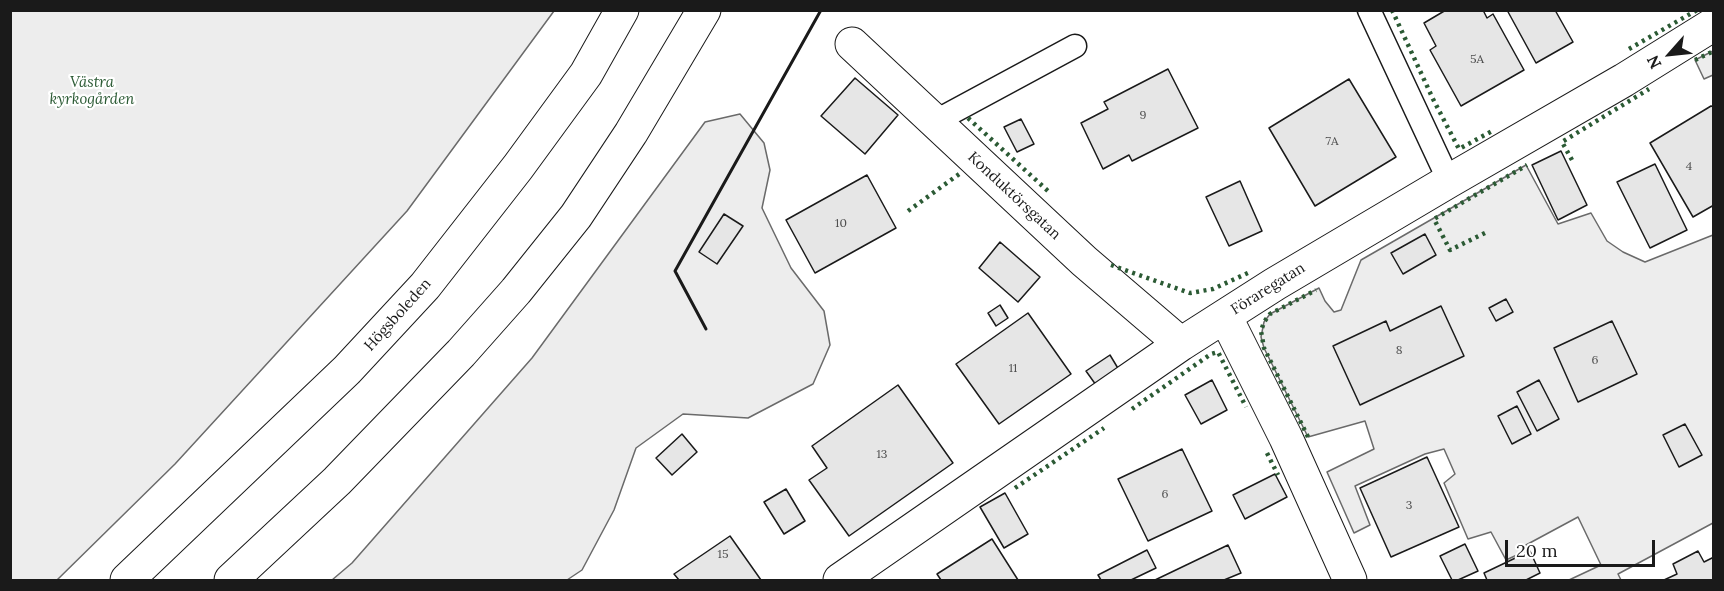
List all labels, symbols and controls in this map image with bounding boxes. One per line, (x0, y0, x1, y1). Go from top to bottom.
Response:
north arrow (1640, 24, 1700, 84)
text: N (1642, 52, 1666, 72)
house number: 5A (1470, 53, 1484, 67)
park label: Västra kyrkogården (49, 74, 135, 109)
house number: 9 (1140, 109, 1146, 123)
house number: 7A (1326, 135, 1338, 149)
street label: Konduktörsgatan (964, 148, 1064, 244)
house number: 4 (1686, 160, 1692, 174)
house number: 10 (835, 217, 847, 231)
street label: Föraregatan (1228, 259, 1308, 319)
street label: Högsboleden (361, 275, 435, 355)
house number: 8 (1396, 344, 1402, 358)
house number: 6 (1592, 354, 1598, 368)
house number: 11 (1009, 362, 1017, 376)
house number: 13 (876, 448, 888, 462)
house number: 6 (1162, 488, 1168, 502)
house number: 3 (1406, 499, 1412, 513)
scale bar (1508, 528, 1658, 566)
text: 20 m (1516, 539, 1558, 562)
house number: 15 (718, 548, 728, 562)

